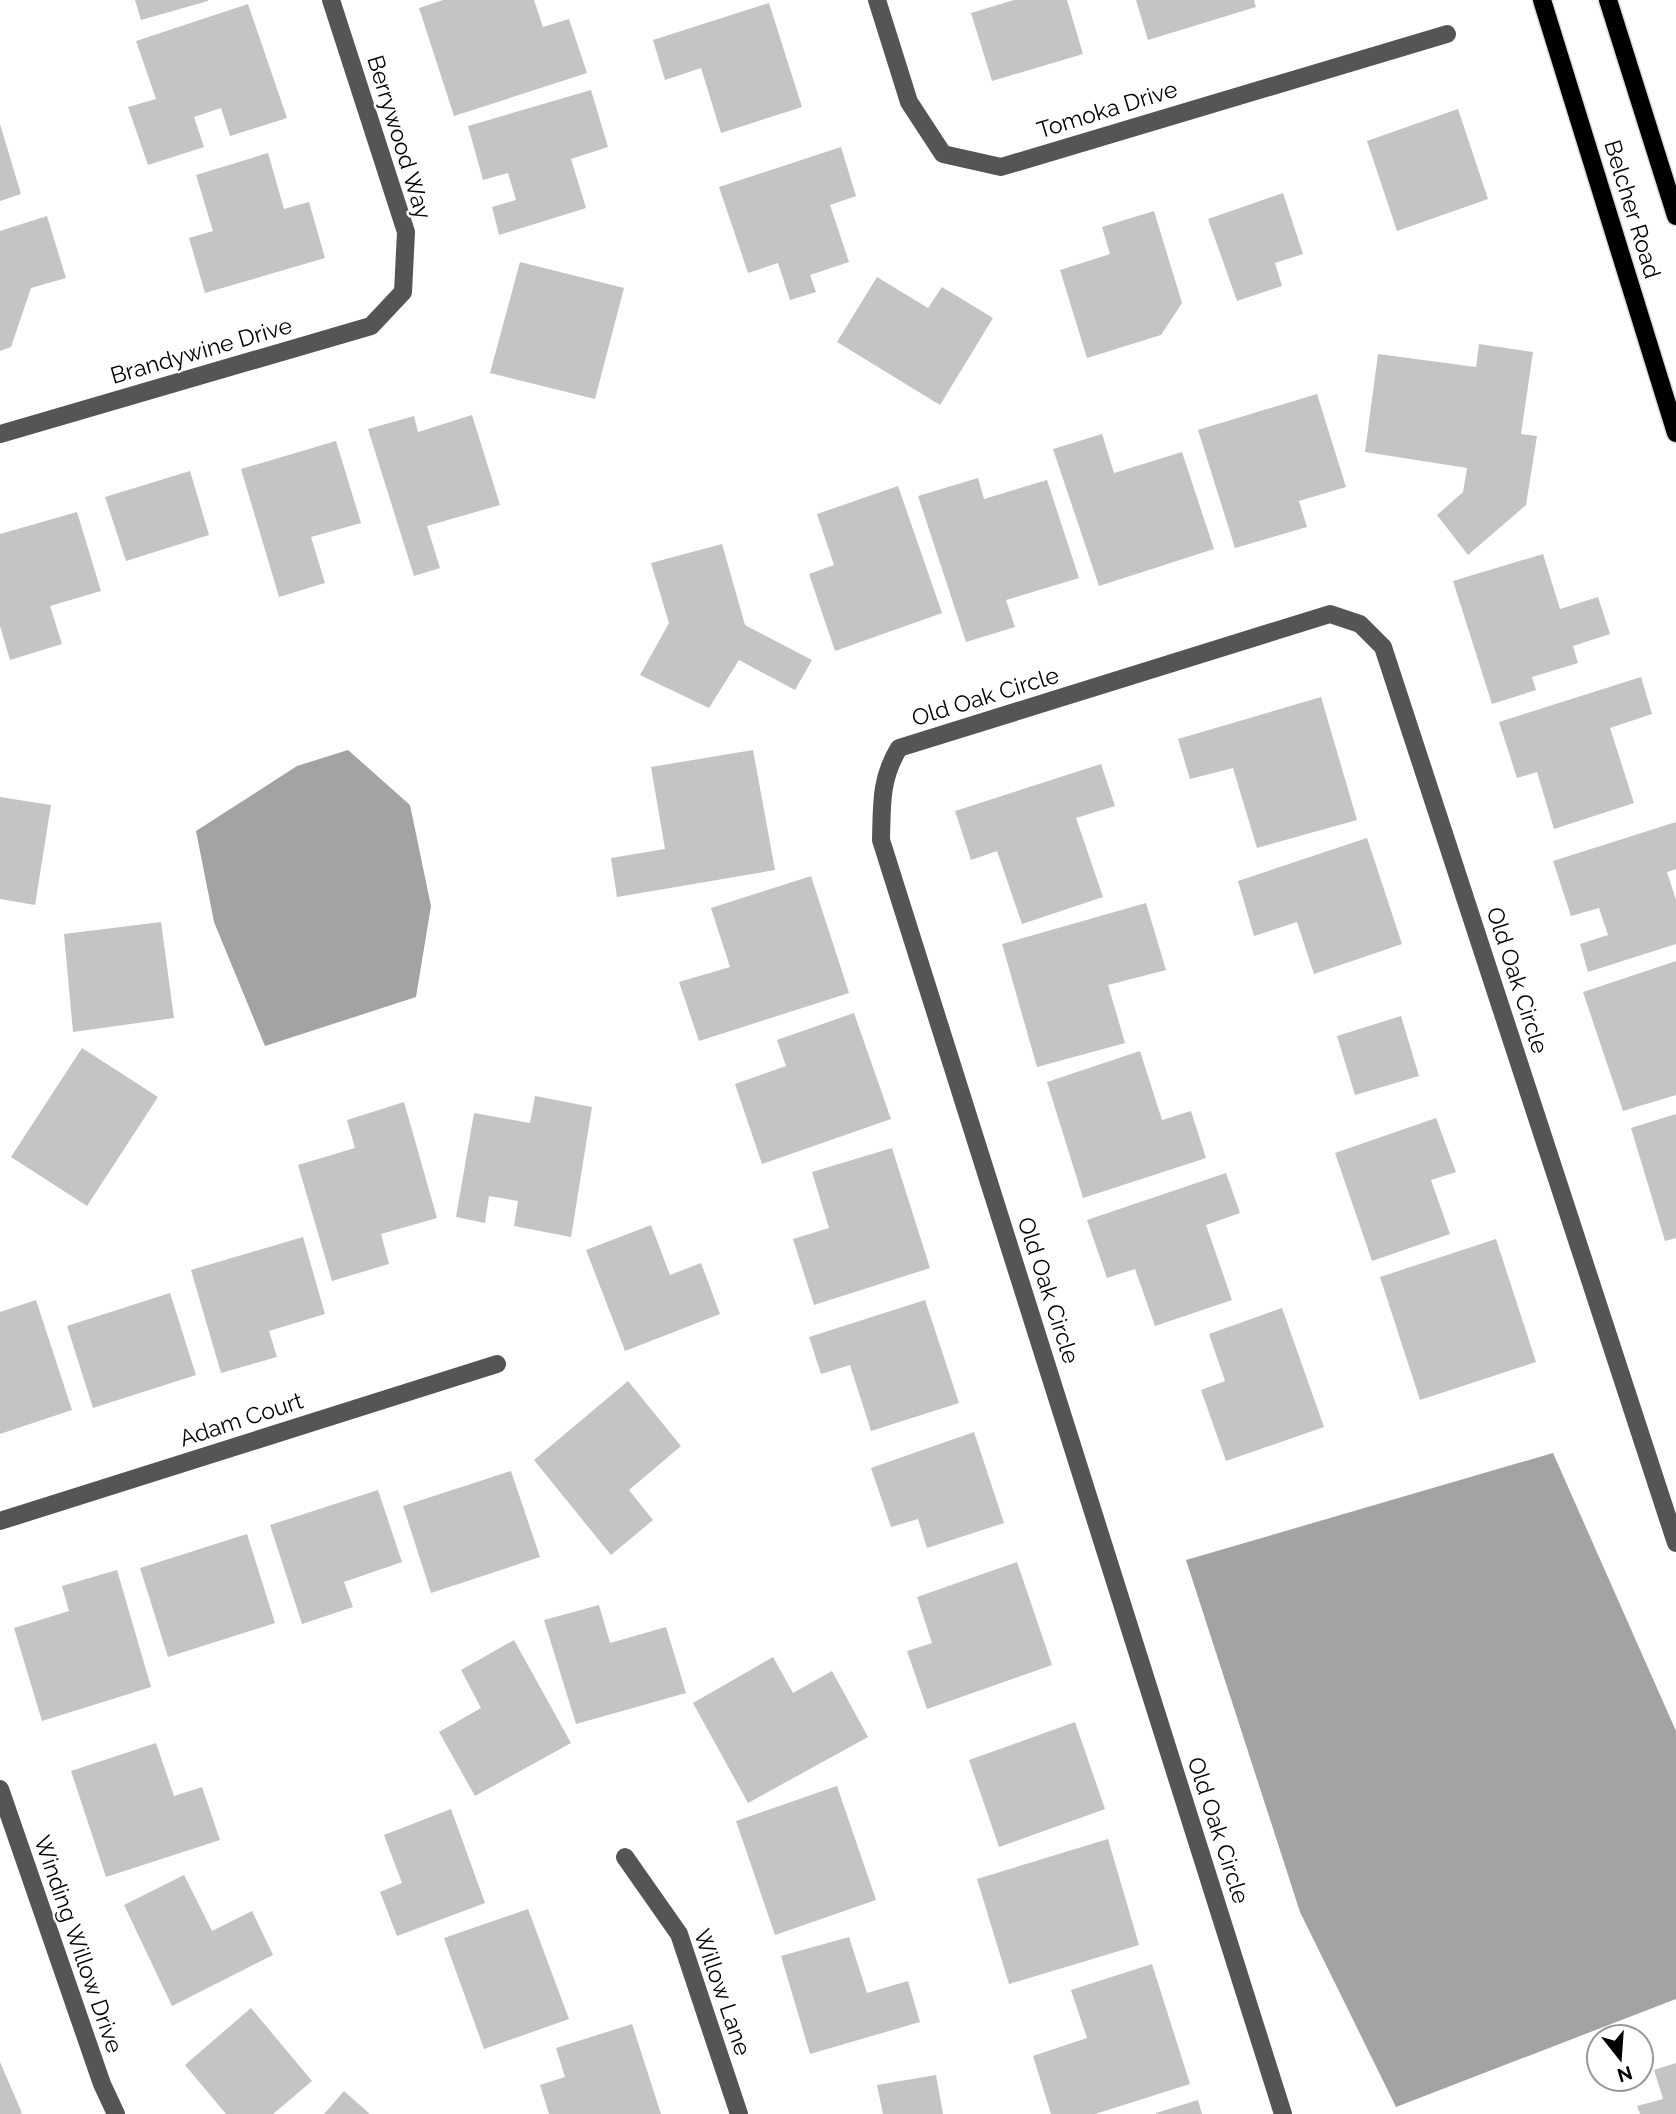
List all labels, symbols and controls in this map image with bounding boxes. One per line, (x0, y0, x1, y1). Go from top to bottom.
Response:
street label: Berrywood Way (362, 52, 438, 222)
street label: Tomoka Drive (1034, 75, 1180, 143)
street label: Belcher Road (1599, 137, 1667, 281)
street label: Brandywine Drive (107, 311, 295, 389)
street label: Old Oak Circle (908, 661, 1062, 731)
street label: Old Oak Circle (1482, 903, 1554, 1057)
street label: Old Oak Circle (1013, 1213, 1085, 1367)
street label: Adam Court (176, 1386, 306, 1452)
street label: Old Oak Circle (1183, 1753, 1255, 1907)
street label: Winding Willow Drive (29, 1832, 129, 2056)
street label: Willow Lane (689, 1925, 757, 2059)
north arrow (1585, 2023, 1655, 2093)
text: N (1615, 2062, 1635, 2087)

